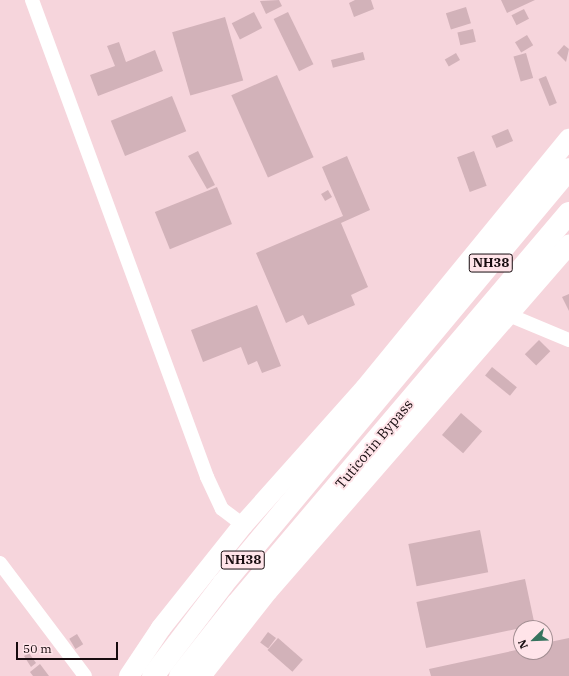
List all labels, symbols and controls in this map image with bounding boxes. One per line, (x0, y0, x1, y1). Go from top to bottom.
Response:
road number: NH38 (468, 252, 514, 274)
street label: Tuticorin Bypass (332, 396, 416, 492)
road number: NH38 (220, 549, 266, 571)
north arrow (513, 620, 553, 660)
scale bar (18, 634, 120, 660)
text: N (515, 638, 531, 651)
text: 50 m (23, 641, 52, 656)

